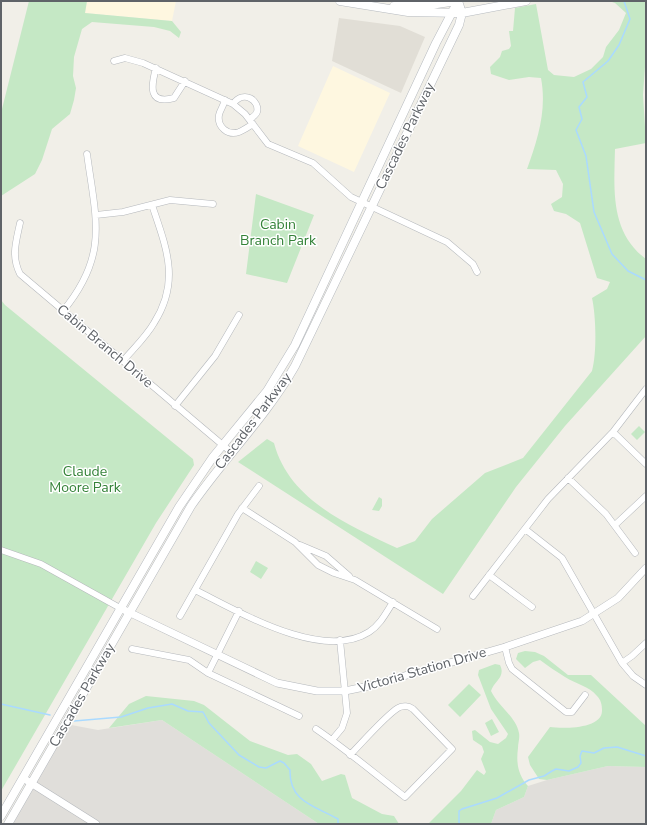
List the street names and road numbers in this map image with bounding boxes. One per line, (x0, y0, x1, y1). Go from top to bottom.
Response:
street label: Cascades Parkway (371, 79, 440, 193)
street label: Cabin Branch Drive (53, 300, 157, 392)
street label: Cascades Parkway (210, 368, 296, 473)
street label: Cascades Parkway (45, 639, 120, 750)
street label: Victoria Station Drive (355, 643, 488, 698)

